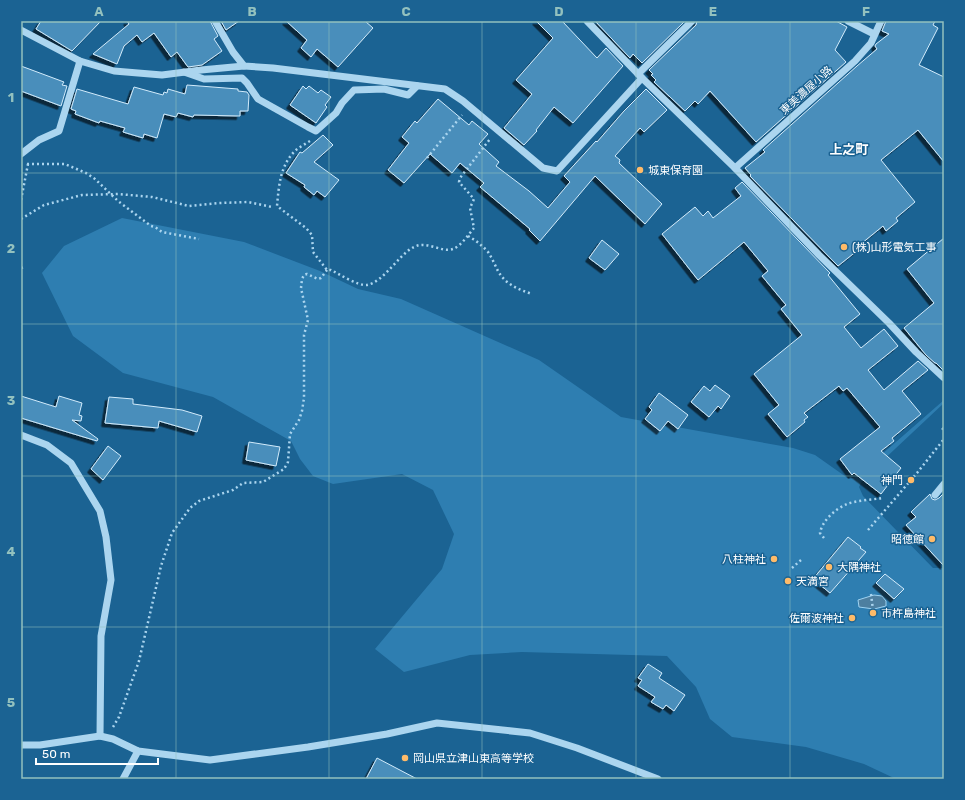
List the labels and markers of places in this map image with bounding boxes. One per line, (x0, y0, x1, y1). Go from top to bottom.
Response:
place label: 城東保育園 (648, 164, 703, 177)
marker: 城東保育園 (635, 165, 645, 175)
place label: (株)山形電気工事 (852, 241, 936, 254)
marker: (株)山形電気工事 (839, 242, 849, 252)
place label: 神門 (881, 474, 903, 487)
marker: 神門 (906, 475, 916, 485)
place label: 昭徳館 (891, 533, 924, 546)
marker: 昭徳館 (927, 534, 937, 544)
place label: 八柱神社 (722, 553, 766, 566)
marker: 八柱神社 (769, 554, 779, 564)
place label: 大隅神社 (837, 561, 881, 574)
marker: 大隅神社 (824, 562, 834, 572)
place label: 天満宮 (796, 575, 829, 588)
marker: 天満宮 (783, 576, 793, 586)
place label: 市杵島神社 (881, 607, 936, 620)
marker: 市杵島神社 (868, 608, 878, 618)
place label: 佐爾波神社 (789, 612, 844, 625)
marker: 佐爾波神社 (847, 613, 857, 623)
place label: 岡山県立津山東高等学校 (413, 752, 534, 765)
marker: 岡山県立津山東高等学校 (400, 753, 410, 763)

